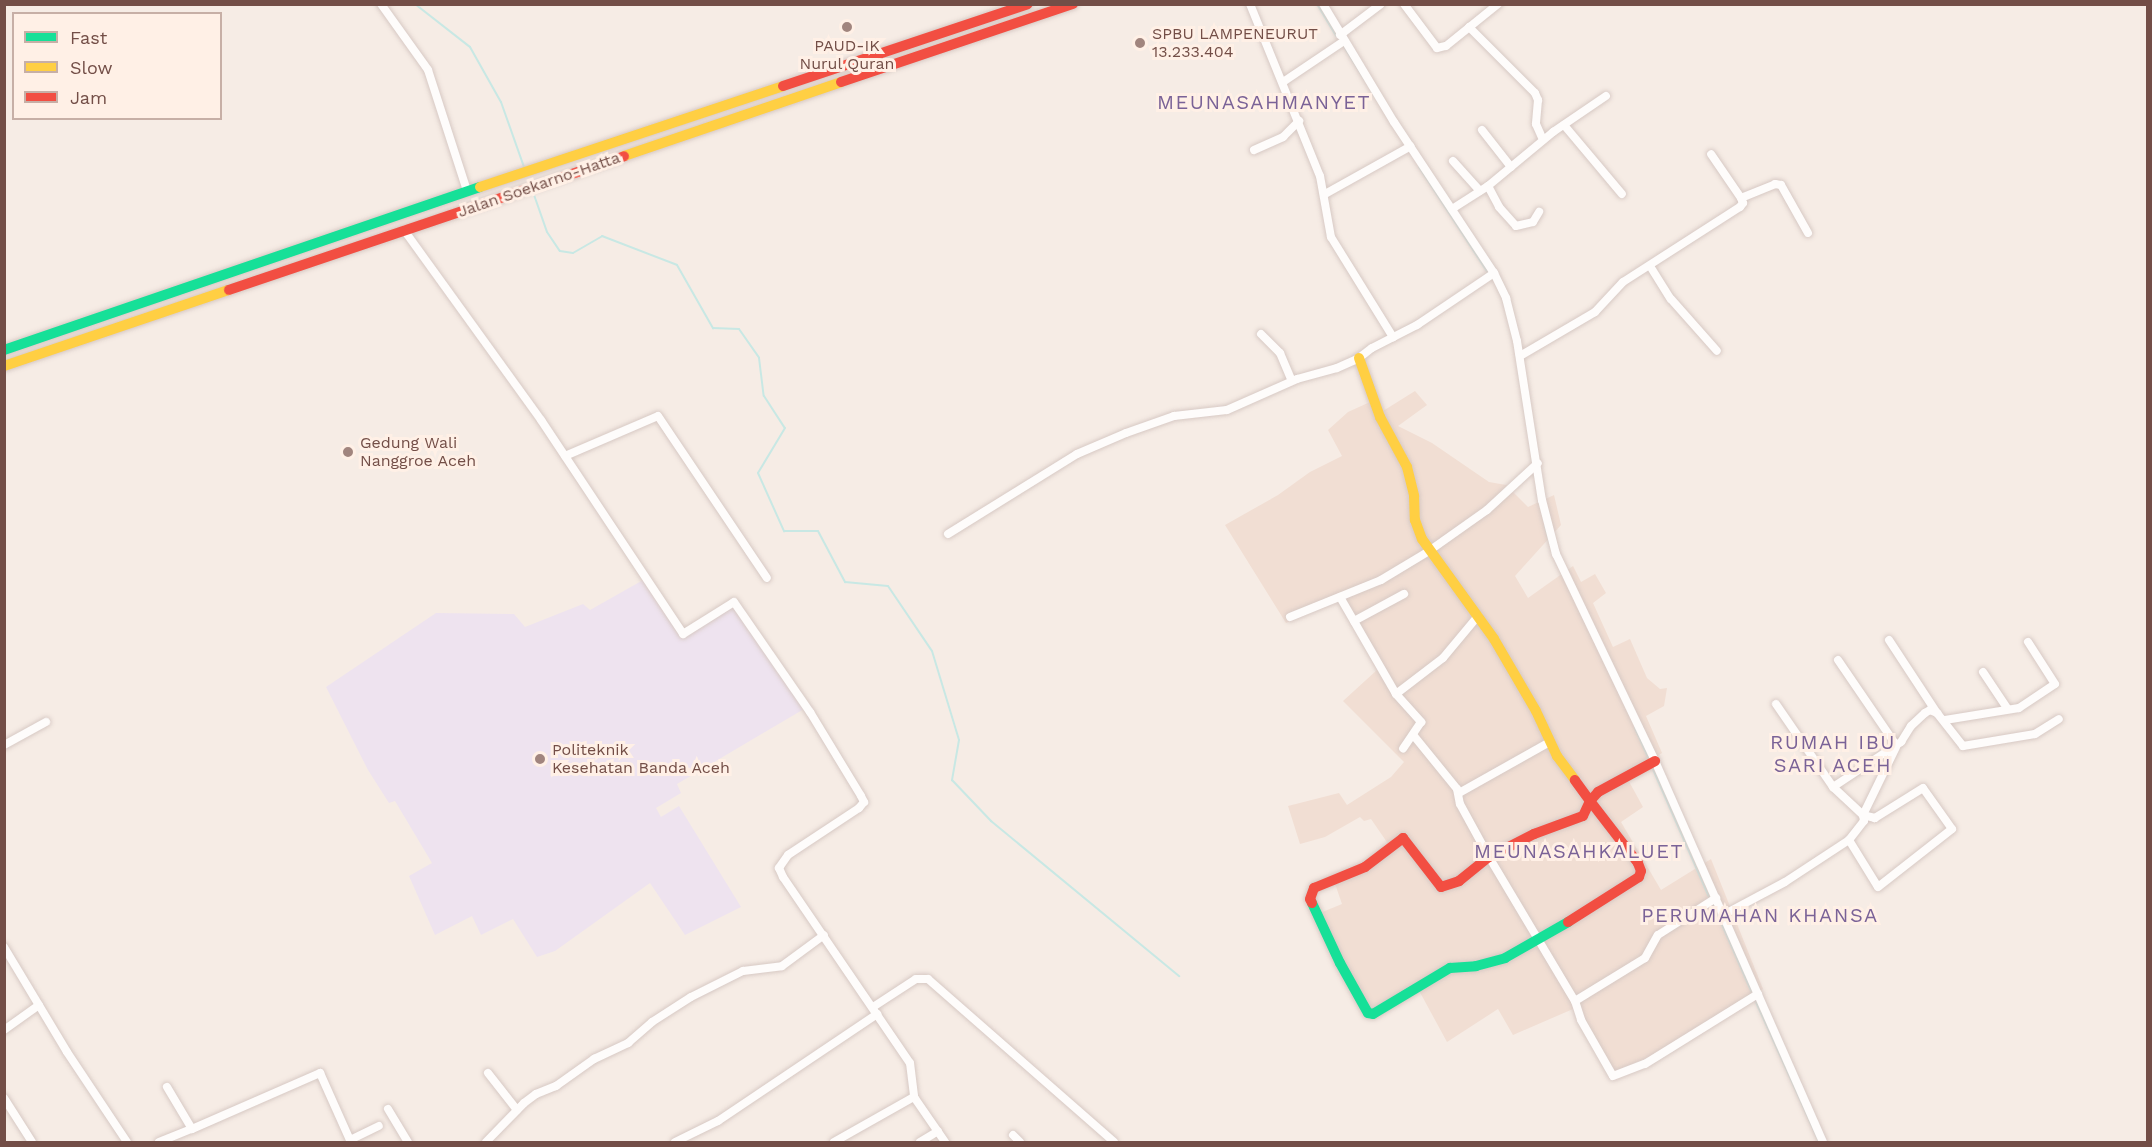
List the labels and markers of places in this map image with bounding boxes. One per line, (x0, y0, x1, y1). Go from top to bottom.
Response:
marker: PAUD-IK Nurul Quran (840, 20, 854, 34)
place label: SPBU LAMPENEURUT 13.233.404 (1152, 24, 1318, 62)
place label: PAUD-IK Nurul Quran (799, 36, 895, 74)
marker: SPBU LAMPENEURUT 13.233.404 (1133, 36, 1147, 50)
place label: Gedung Wali Nanggroe Aceh (360, 433, 477, 471)
marker: Gedung Wali Nanggroe Aceh (341, 445, 355, 459)
place label: Politeknik Kesehatan Banda Aceh (552, 740, 731, 778)
marker: Politeknik Kesehatan Banda Aceh (533, 752, 547, 766)

